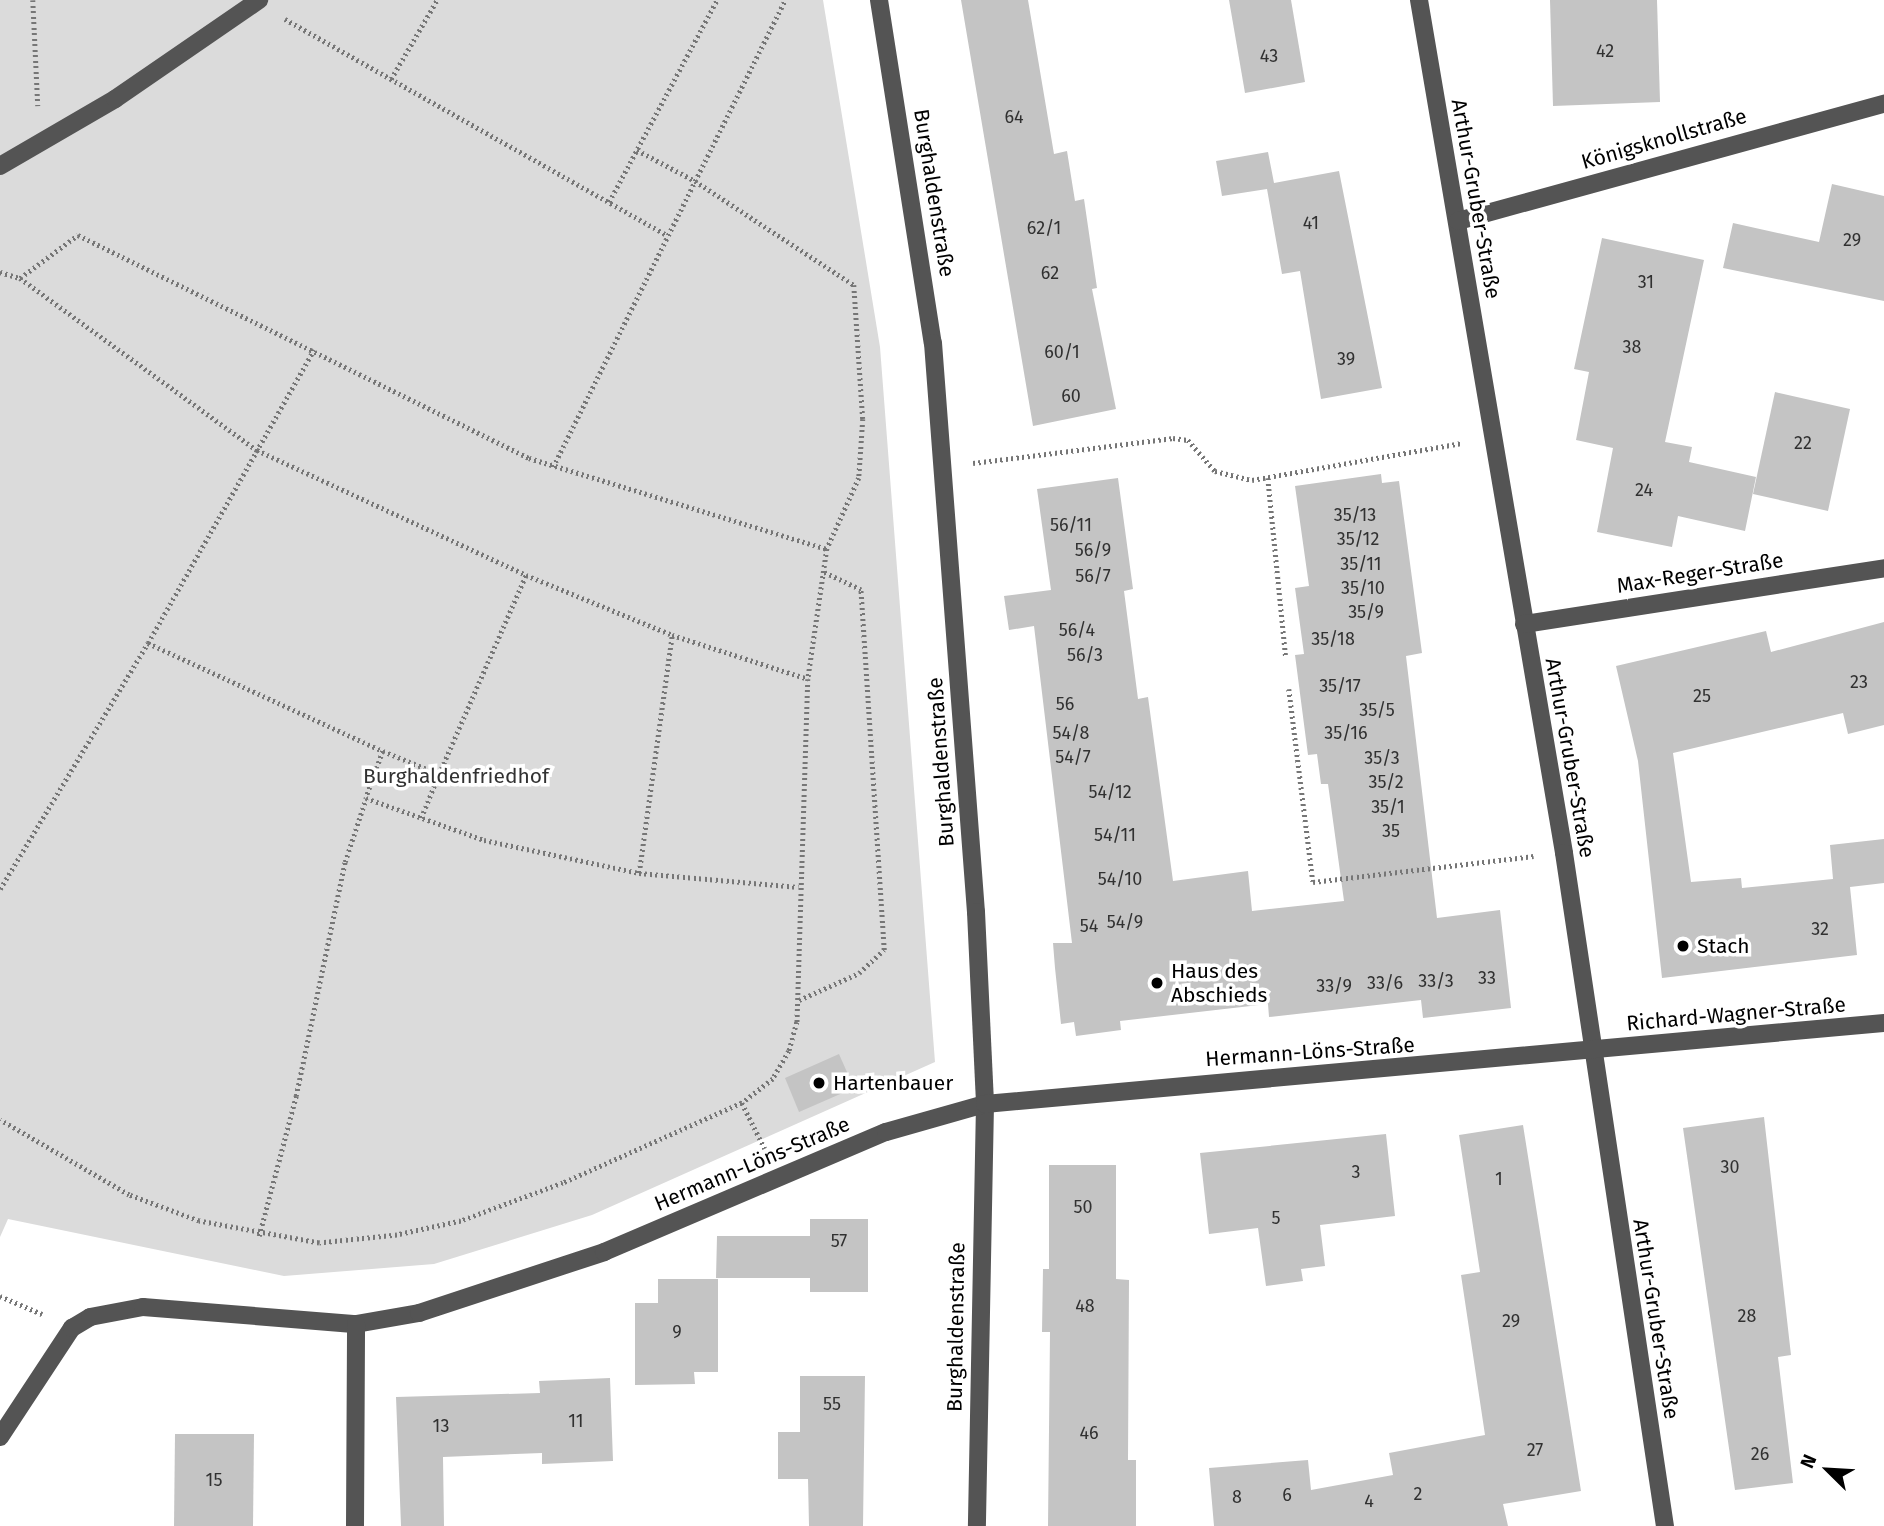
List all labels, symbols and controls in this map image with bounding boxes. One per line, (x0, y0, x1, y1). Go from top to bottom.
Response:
house number: 42 (1596, 40, 1614, 62)
house number: 43 (1260, 45, 1278, 67)
street label: Arthur-Gruber-Straße (1446, 97, 1506, 301)
street label: Königsknollstraße (1578, 103, 1750, 175)
house number: 64 (1004, 106, 1024, 128)
street label: Burghaldenstraße (908, 107, 960, 279)
house number: 41 (1303, 212, 1319, 234)
house number: 62/1 (1027, 217, 1061, 239)
house number: 29 (1843, 229, 1861, 251)
house number: 62 (1041, 262, 1059, 284)
house number: 31 (1638, 271, 1654, 293)
house number: 38 (1623, 336, 1641, 358)
house number: 60/1 (1044, 341, 1080, 363)
house number: 39 (1337, 348, 1355, 370)
house number: 60 (1061, 385, 1081, 407)
house number: 22 (1794, 432, 1812, 454)
house number: 24 (1635, 479, 1653, 501)
house number: 35/13 (1334, 504, 1376, 526)
house number: 56/11 (1050, 514, 1092, 536)
house number: 35/12 (1337, 528, 1379, 550)
house number: 56/9 (1075, 539, 1111, 561)
street label: Max-Reger-Straße (1615, 547, 1785, 599)
house number: 35/11 (1340, 553, 1382, 575)
house number: 56/7 (1075, 565, 1111, 587)
house number: 35/10 (1341, 577, 1385, 599)
house number: 35/9 (1348, 601, 1384, 623)
house number: 56/4 (1059, 619, 1095, 641)
house number: 35/18 (1311, 628, 1355, 650)
house number: 56/3 (1067, 644, 1103, 666)
street label: Arthur-Gruber-Straße (1540, 656, 1600, 860)
house number: 23 (1850, 671, 1868, 693)
house number: 35/17 (1319, 675, 1361, 697)
street label: Burghaldenstraße (923, 676, 959, 848)
house number: 25 (1693, 685, 1711, 707)
house number: 56 (1056, 693, 1074, 715)
house number: 35/5 (1359, 699, 1395, 721)
house number: 54/8 (1052, 722, 1090, 744)
house number: 35/16 (1324, 722, 1368, 744)
house number: 54/7 (1055, 746, 1091, 768)
house number: 35/3 (1364, 747, 1400, 769)
park label: Burghaldenfriedhof (363, 763, 549, 789)
house number: 35/2 (1368, 771, 1404, 793)
house number: 54/12 (1088, 781, 1132, 803)
house number: 35/1 (1371, 796, 1405, 818)
house number: 35 (1382, 820, 1400, 842)
house number: 54/11 (1094, 824, 1136, 846)
house number: 54/10 (1098, 868, 1142, 890)
house number: 54/9 (1107, 911, 1143, 933)
house number: 54 (1080, 915, 1098, 937)
house number: 32 (1811, 918, 1829, 940)
place label: Stach (1697, 933, 1750, 959)
marker: Stach (1675, 938, 1691, 954)
place label: Haus des Abschieds (1171, 958, 1267, 1008)
house number: 33 (1478, 967, 1496, 989)
house number: 33/3 (1418, 970, 1454, 992)
house number: 33/6 (1367, 972, 1403, 994)
marker: Haus des Abschieds (1149, 975, 1165, 991)
house number: 33/9 (1316, 975, 1352, 997)
street label: Richard-Wagner-Straße (1625, 992, 1847, 1036)
street label: Hermann-Löns-Straße (1204, 1032, 1416, 1072)
place label: Hartenbauer (833, 1070, 953, 1096)
marker: Hartenbauer (811, 1075, 827, 1091)
street label: Hermann-Löns-Straße (651, 1111, 853, 1217)
house number: 30 (1720, 1156, 1740, 1178)
house number: 3 (1352, 1161, 1360, 1183)
house number: 1 (1495, 1168, 1503, 1190)
house number: 50 (1073, 1196, 1093, 1218)
house number: 5 (1271, 1207, 1281, 1229)
street label: Arthur-Gruber-Straße (1628, 1217, 1684, 1421)
house number: 57 (831, 1230, 847, 1252)
street label: Burghaldenstraße (942, 1242, 970, 1412)
house number: 48 (1075, 1295, 1095, 1317)
house number: 28 (1738, 1305, 1756, 1327)
house number: 29 (1502, 1310, 1520, 1332)
house number: 9 (672, 1321, 682, 1343)
house number: 55 (823, 1393, 841, 1415)
house number: 11 (568, 1410, 584, 1432)
house number: 13 (433, 1415, 449, 1437)
house number: 46 (1079, 1422, 1099, 1444)
north arrow (1793, 1435, 1863, 1505)
house number: 27 (1527, 1439, 1543, 1461)
house number: 26 (1751, 1443, 1769, 1465)
text: N (1795, 1451, 1821, 1472)
house number: 15 (206, 1469, 222, 1491)
house number: 2 (1414, 1483, 1422, 1505)
house number: 6 (1282, 1484, 1292, 1506)
house number: 8 (1232, 1486, 1242, 1508)
house number: 4 (1364, 1490, 1374, 1512)

